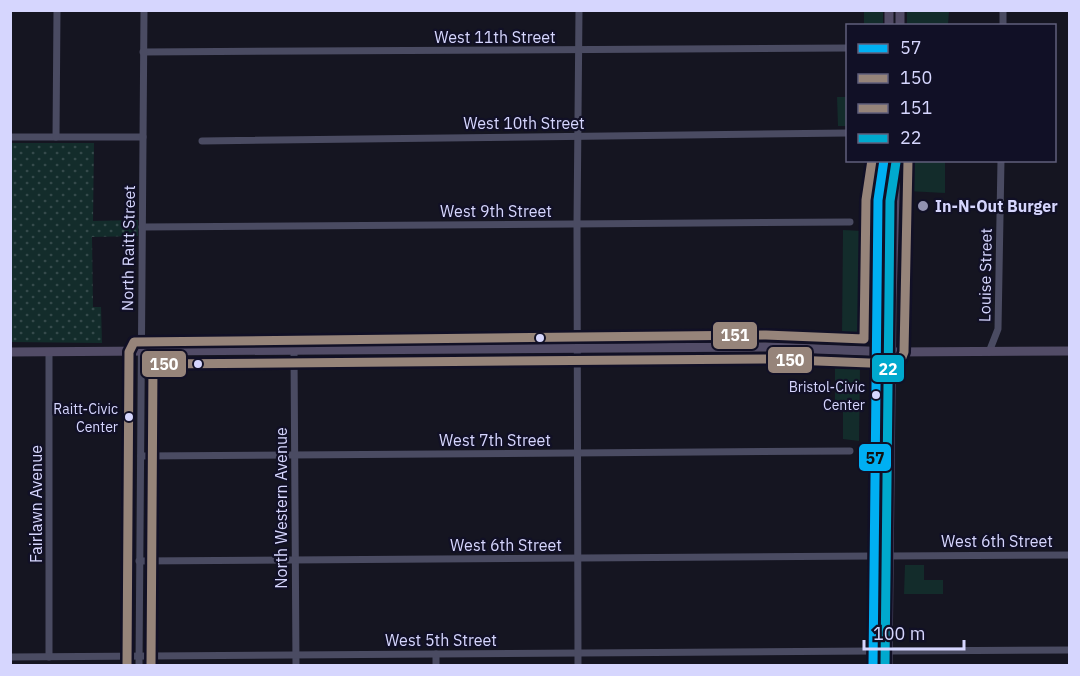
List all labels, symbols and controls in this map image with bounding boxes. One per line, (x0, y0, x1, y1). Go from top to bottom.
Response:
legend (846, 24, 1056, 162)
street label: West 11th Street (434, 27, 556, 47)
text: 57 (900, 36, 922, 59)
text: 150 (900, 66, 932, 89)
text: 151 (900, 96, 932, 119)
street label: West 10th Street (463, 113, 585, 133)
text: 22 (900, 126, 922, 149)
street label: North Raitt Street (117, 185, 139, 311)
place label: In-N-Out Burger (935, 196, 1058, 216)
marker: In-N-Out Burger (916, 199, 930, 213)
street label: West 9th Street (440, 201, 552, 221)
street label: Louise Street (974, 228, 996, 322)
line badge: 151 (712, 321, 758, 350)
text: 151 (721, 325, 750, 345)
unlabelled marker (534, 332, 546, 344)
line badge: 150 (767, 346, 813, 374)
line badge: 150 (141, 350, 187, 378)
text: 150 (776, 350, 805, 370)
text: 150 (150, 354, 179, 374)
line badge: 22 (871, 354, 905, 383)
unlabelled marker (192, 358, 204, 370)
text: 22 (878, 359, 898, 379)
place label: Bristol-Civic Center (789, 378, 865, 414)
marker: Bristol-Civic Center (870, 389, 882, 401)
place label: Raitt-Civic Center (53, 400, 118, 436)
marker: Raitt-Civic Center (123, 411, 135, 423)
street label: North Western Avenue (271, 427, 291, 589)
street label: West 7th Street (439, 430, 551, 450)
line badge: 57 (858, 443, 892, 472)
street label: Fairlawn Avenue (26, 445, 46, 563)
text: 57 (865, 448, 885, 468)
street label: West 6th Street (941, 531, 1053, 551)
street label: West 6th Street (450, 535, 562, 555)
scale bar (864, 613, 964, 651)
text: 100 m (873, 622, 925, 645)
street label: West 5th Street (385, 630, 497, 650)

